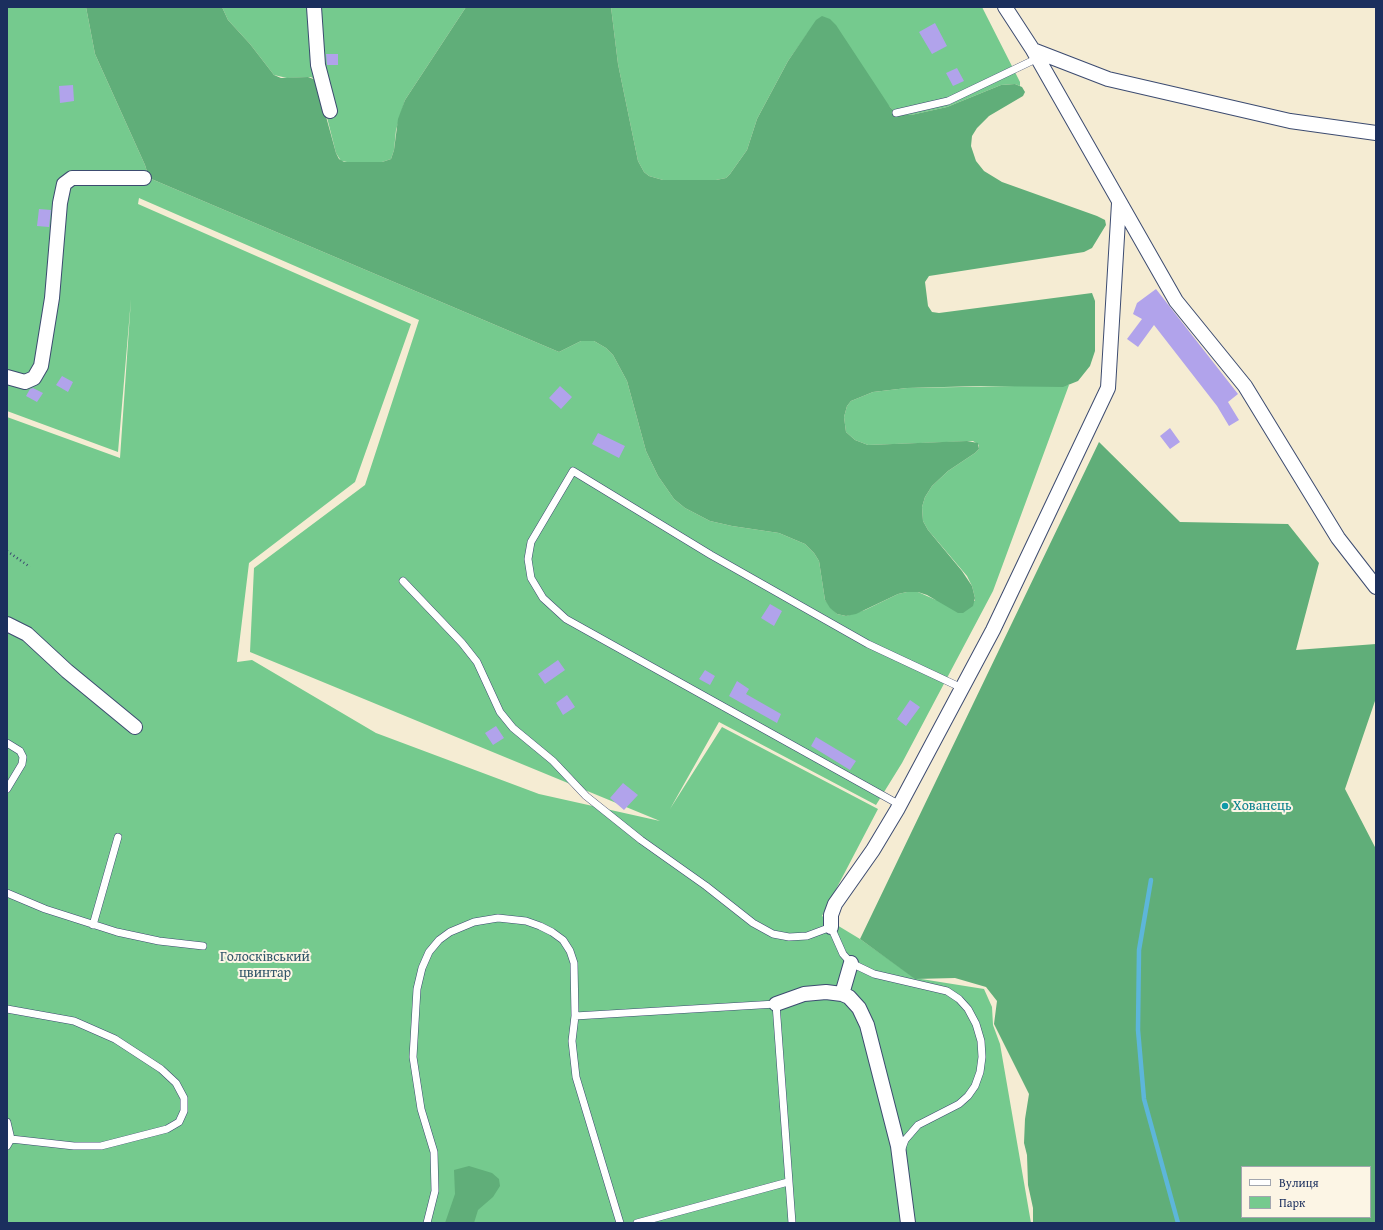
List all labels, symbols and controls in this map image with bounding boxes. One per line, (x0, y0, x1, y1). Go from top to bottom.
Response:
place label: Хованець (1233, 798, 1292, 814)
marker: Хованець (1220, 801, 1230, 811)
park label: Голосківський цвинтар (220, 949, 310, 982)
legend (1241, 1166, 1371, 1218)
text: Вулиця (1279, 1174, 1319, 1191)
text: Парк (1279, 1194, 1305, 1211)

